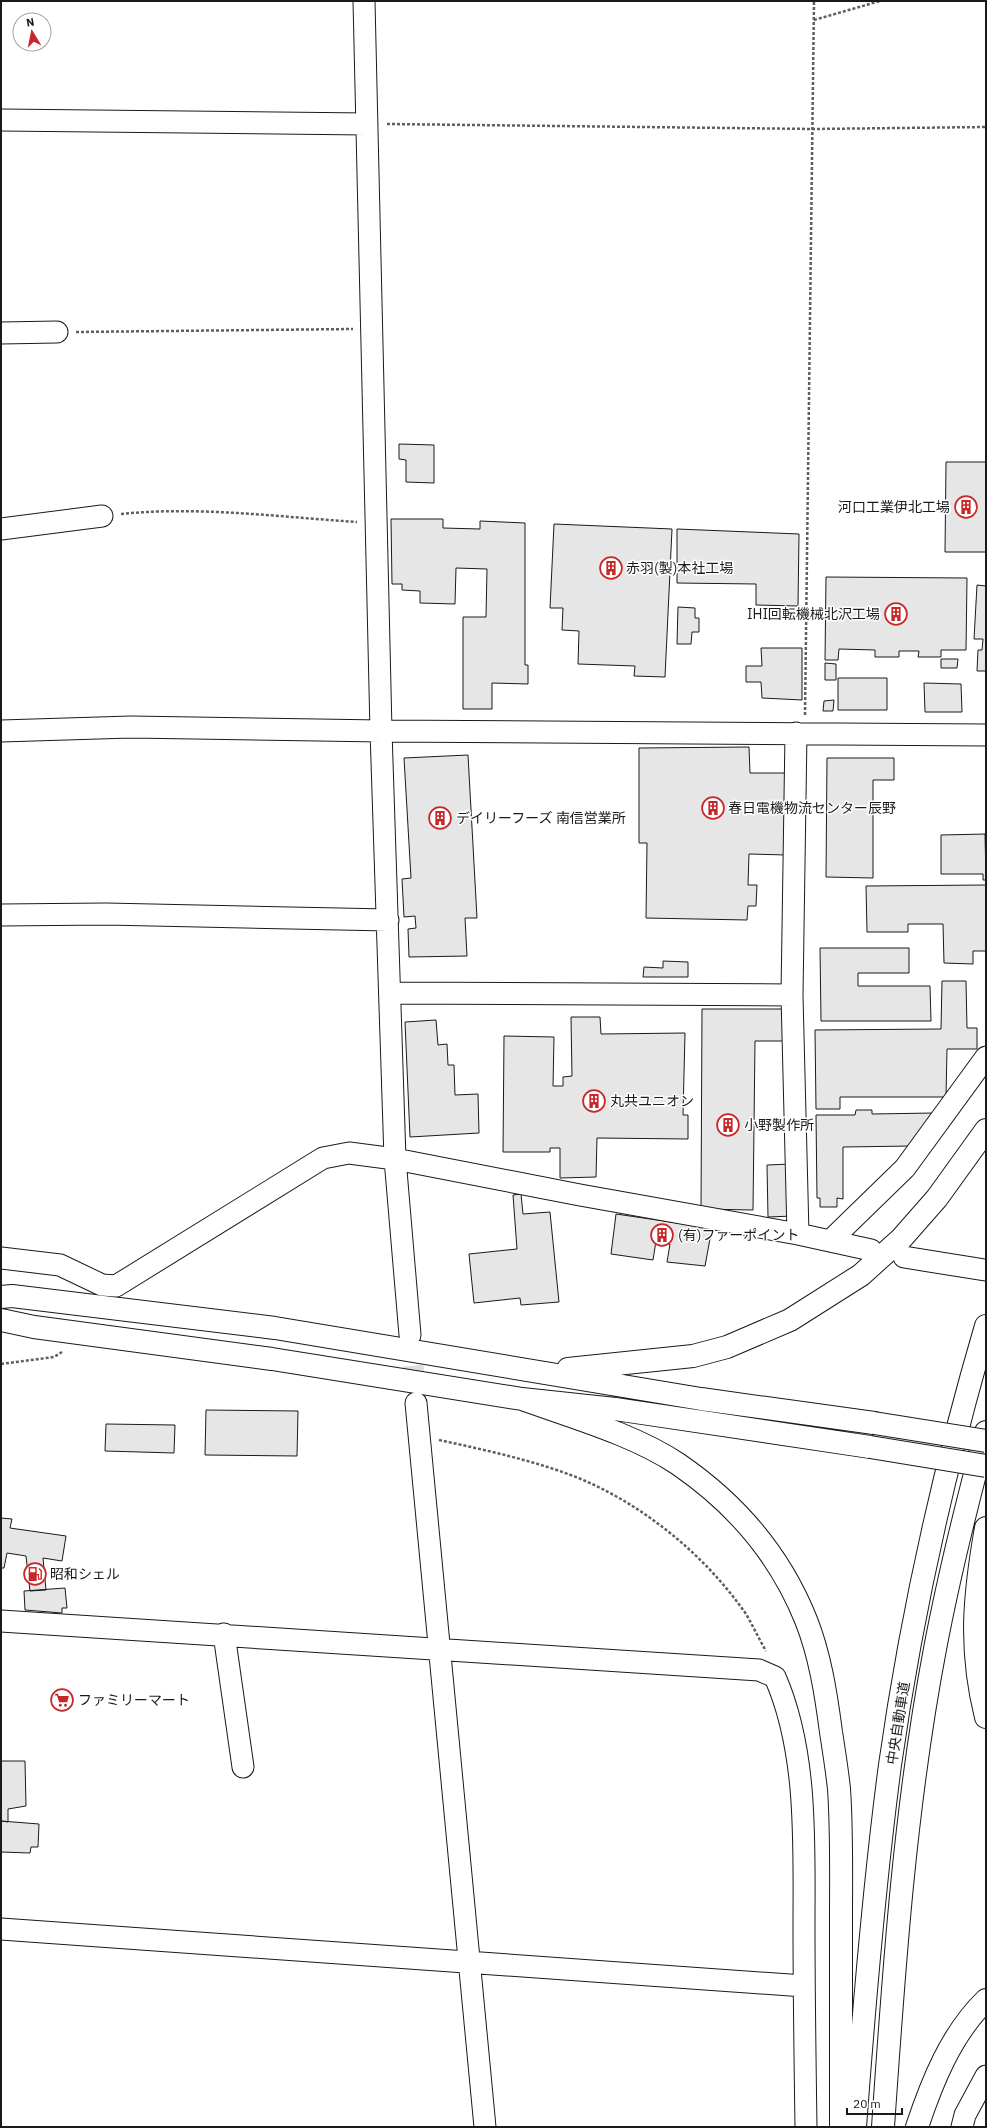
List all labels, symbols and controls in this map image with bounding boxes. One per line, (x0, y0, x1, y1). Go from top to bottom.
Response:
north arrow (12, 12, 52, 52)
text: N (25, 15, 35, 30)
building icon: 河口工業伊北工場 (953, 494, 979, 520)
place label: 河口工業伊北工場 (838, 498, 950, 516)
building icon: 赤羽(製)本社工場 (598, 555, 624, 581)
place label: 赤羽(製)本社工場 (626, 559, 733, 577)
building icon: IHI回転機械北沢工場 (883, 601, 909, 627)
place label: IHI回転機械北沢工場 (747, 605, 880, 623)
building icon: 春日電機物流センター辰野 (700, 795, 726, 821)
place label: 春日電機物流センター辰野 (728, 799, 896, 817)
building icon: デイリーフーズ 南信営業所 (427, 805, 453, 831)
place label: デイリーフーズ 南信営業所 (456, 809, 626, 827)
building icon: 丸共ユニオン (581, 1088, 607, 1114)
place label: 丸共ユニオン (610, 1092, 694, 1110)
building icon: 小野製作所 (715, 1112, 741, 1138)
place label: 小野製作所 (744, 1116, 814, 1134)
building icon: (有)ファーポイント (649, 1222, 675, 1248)
place label: (有)ファーポイント (678, 1226, 799, 1244)
fuel station icon: 昭和シェル (22, 1561, 48, 1587)
place label: 昭和シェル (50, 1565, 120, 1583)
street label: 中央自動車道 (883, 1680, 913, 1766)
supermarket icon: ファミリーマート (49, 1687, 75, 1713)
place label: ファミリーマート (78, 1691, 190, 1709)
scale bar (847, 2090, 902, 2116)
text: 20 m (853, 2096, 881, 2111)

